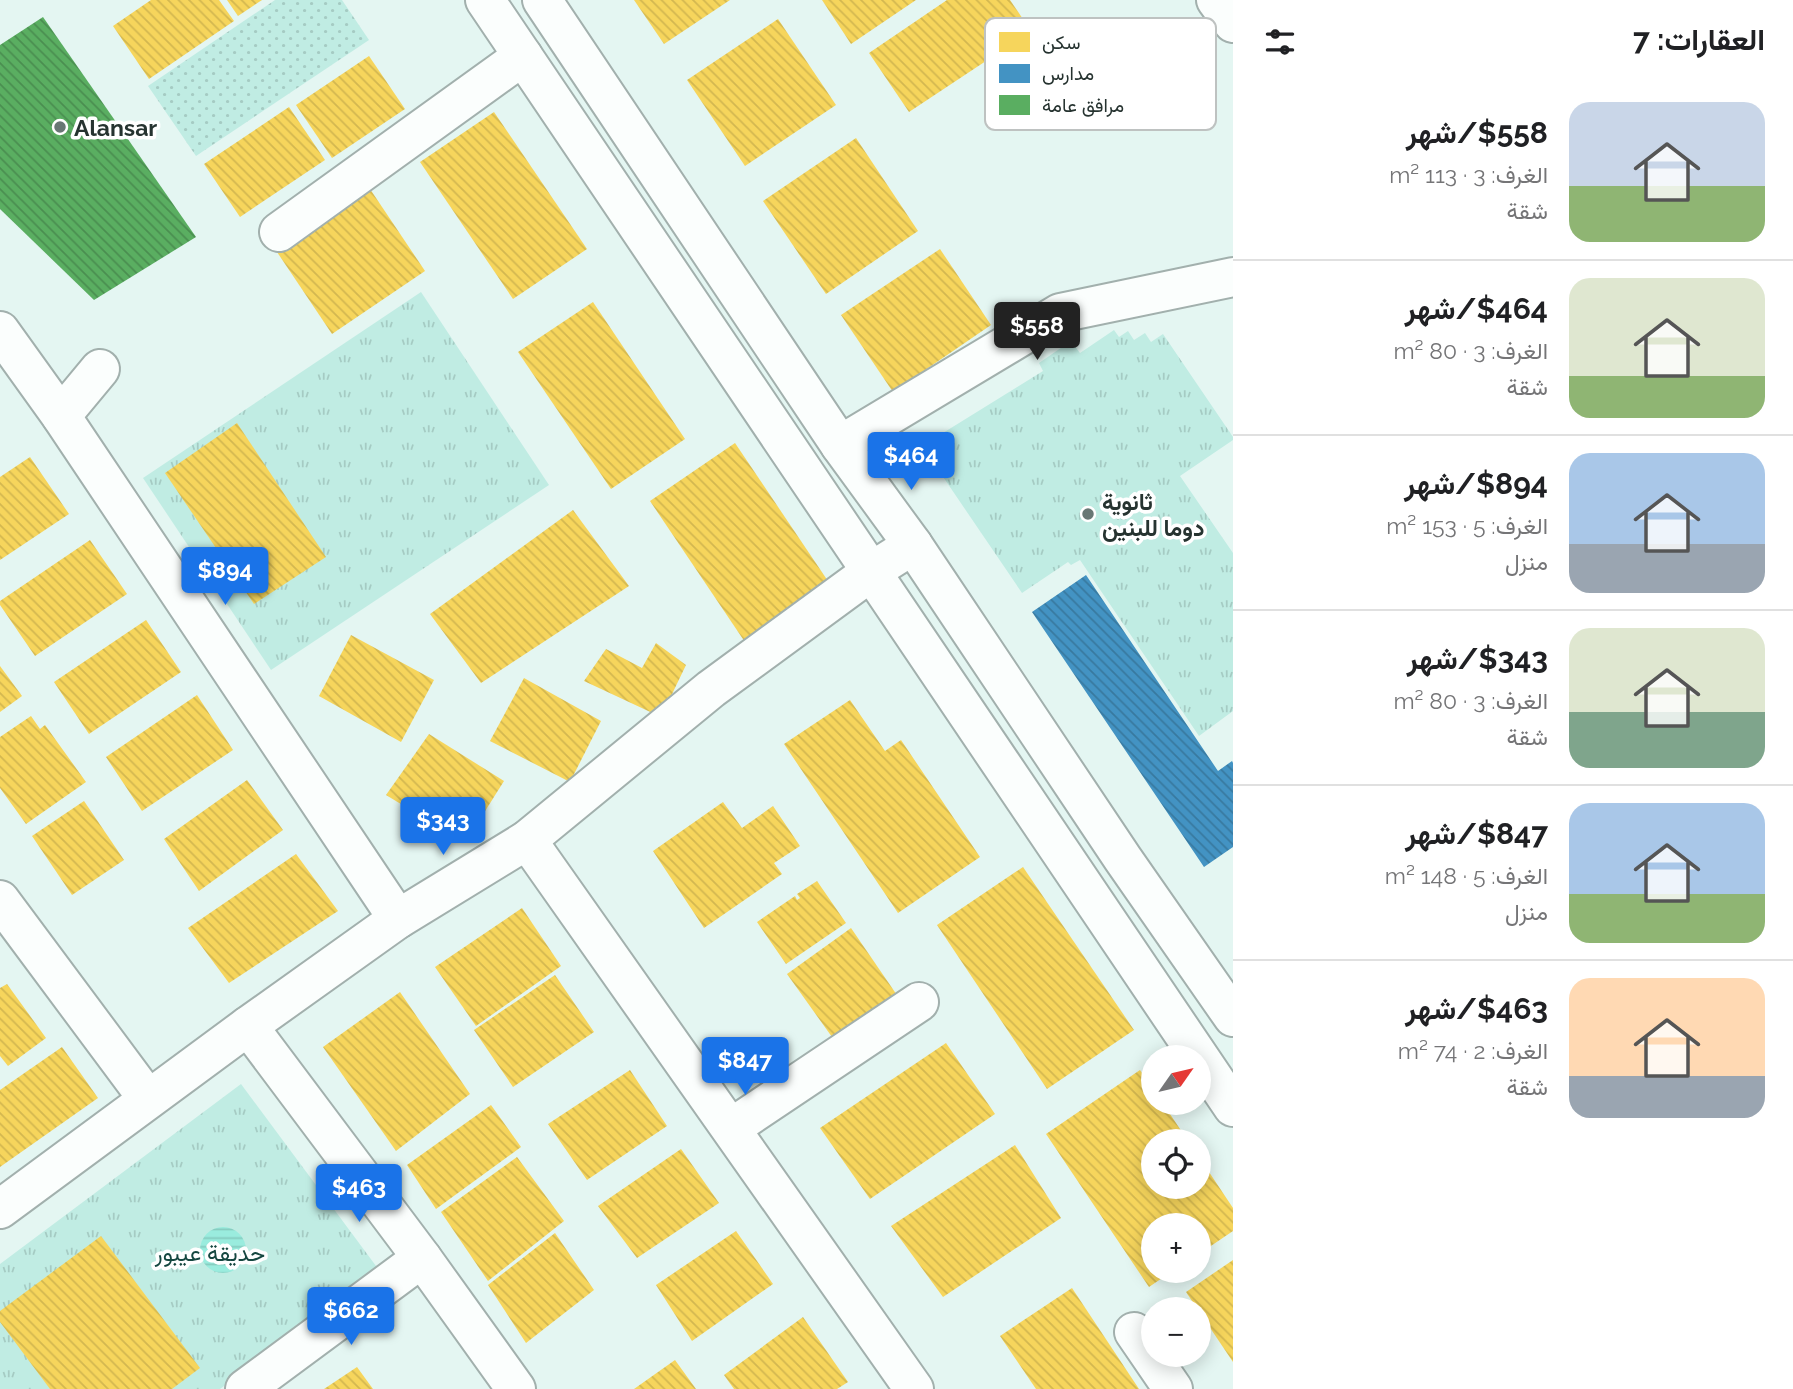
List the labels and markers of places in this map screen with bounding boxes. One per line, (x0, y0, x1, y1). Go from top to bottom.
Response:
place label: Alansar (74, 114, 157, 141)
marker: Alansar (52, 119, 68, 135)
pin: $558 (996, 302, 1078, 362)
pin: $464 (870, 433, 952, 492)
place label: ثانوية دوما للبنين (1102, 488, 1204, 543)
marker: ثانوية دوما للبنين (1080, 506, 1096, 522)
pin: $894 (184, 548, 266, 607)
pin: $343 (402, 798, 484, 857)
pin: $847 (704, 1038, 786, 1097)
pin: $463 (318, 1164, 400, 1224)
pin: $662 (310, 1288, 392, 1347)

